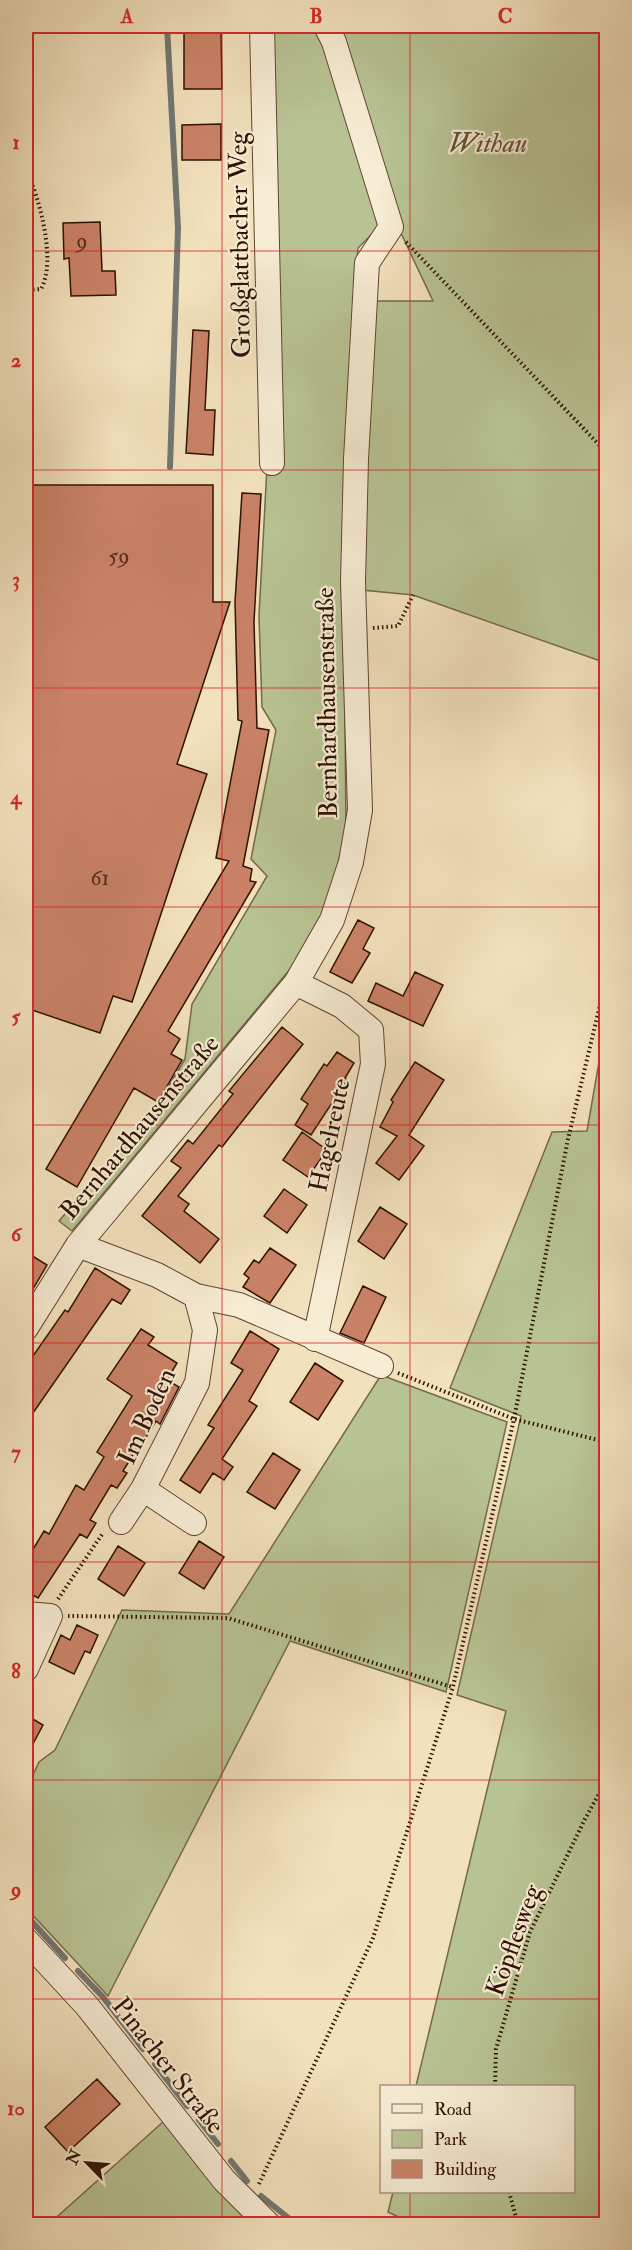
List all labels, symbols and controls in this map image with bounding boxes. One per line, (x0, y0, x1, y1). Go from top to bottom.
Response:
text: A (120, 4, 134, 29)
text: B (309, 4, 323, 29)
text: C (498, 4, 512, 29)
park label: Withau (449, 128, 527, 160)
text: 1 (12, 130, 20, 155)
street label: Großglattbacher Weg (222, 130, 258, 358)
house number: 9 (74, 227, 88, 255)
text: 2 (11, 348, 21, 373)
house number: 59 (109, 542, 129, 570)
text: 3 (12, 567, 20, 592)
street label: Bernhardhausenstraße (309, 587, 345, 819)
text: 4 (10, 785, 23, 810)
house number: 61 (91, 864, 109, 892)
text: 5 (12, 1004, 22, 1029)
street label: Bernhardhausenstraße (53, 1029, 226, 1226)
street label: Hagelreute (302, 1075, 358, 1195)
text: 6 (11, 1222, 23, 1247)
street label: Im Boden (111, 1363, 183, 1470)
text: 7 (11, 1440, 21, 1465)
text: 8 (11, 1659, 21, 1684)
text: 9 (9, 1877, 21, 1902)
street label: Köpflesweg (479, 1879, 550, 2001)
street label: Pinacher Straße (105, 1991, 232, 2140)
legend (380, 2085, 575, 2193)
text: 10 (7, 2096, 25, 2121)
text: Road (434, 2098, 472, 2121)
text: Park (434, 2128, 467, 2151)
north arrow (57, 2133, 117, 2193)
text: N (62, 2146, 87, 2169)
text: Building (434, 2158, 497, 2181)

